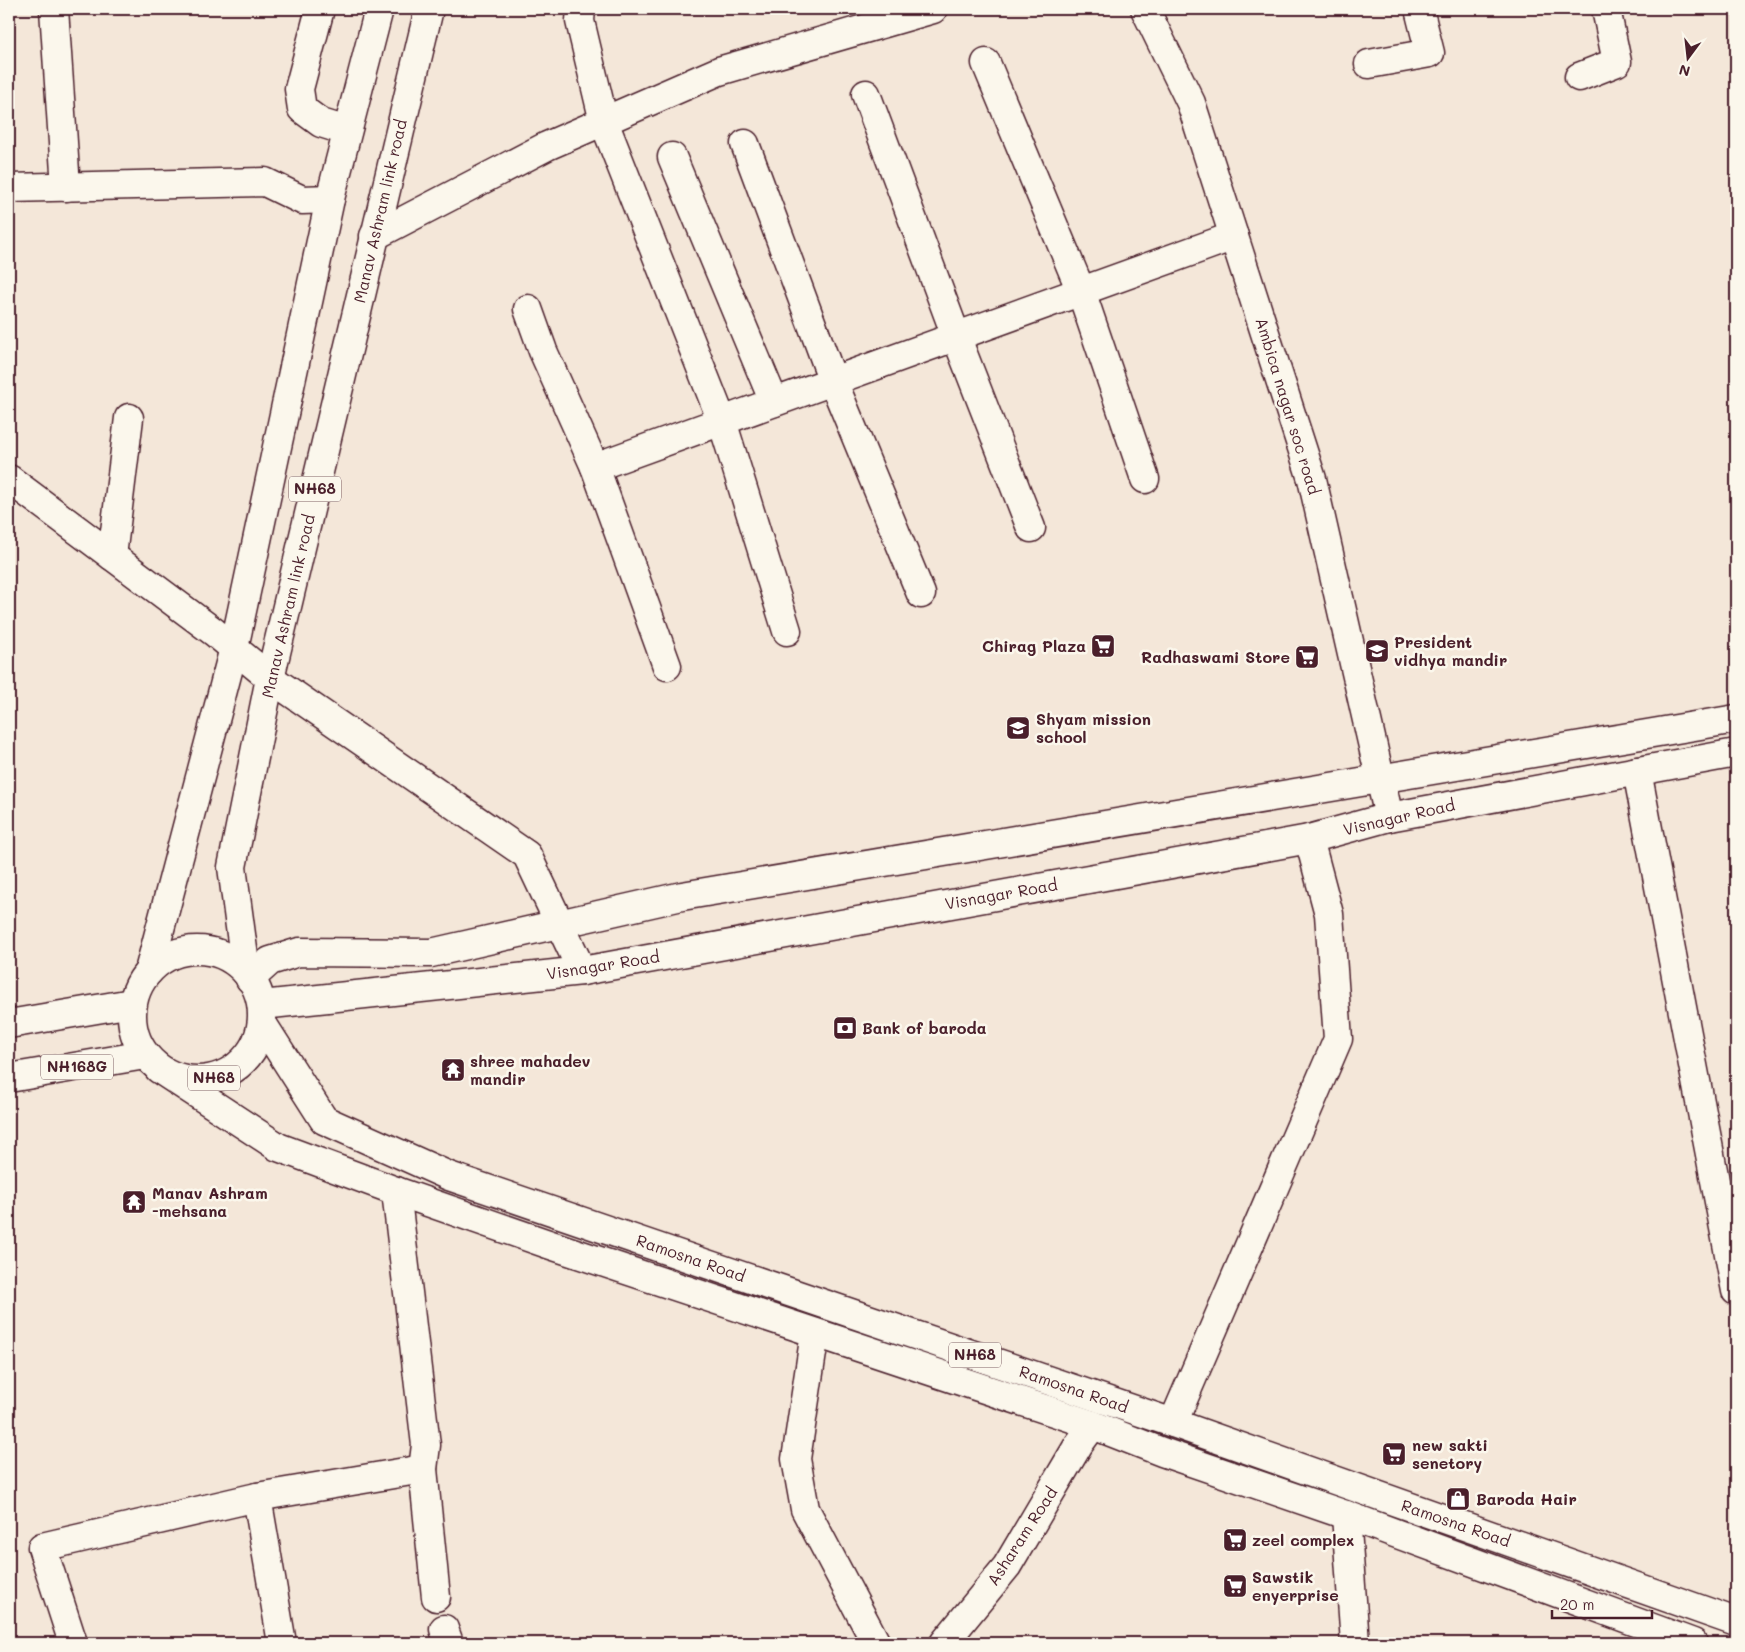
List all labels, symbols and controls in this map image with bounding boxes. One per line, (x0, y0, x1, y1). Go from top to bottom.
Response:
north arrow (1662, 32, 1712, 82)
text: N (1677, 60, 1692, 82)
street label: Manav Ashram link road (348, 117, 411, 305)
street label: Ambica nagar soc road (1252, 315, 1325, 497)
road number: NH68 (289, 476, 341, 502)
street label: Manav Ashram link road (256, 512, 319, 700)
place label: President vidhya mandir (1394, 631, 1507, 670)
supermarket icon: Chirag Plaza (1090, 633, 1116, 659)
place label: Chirag Plaza (982, 635, 1086, 656)
school or university icon: President vidhya mandir (1364, 638, 1390, 664)
supermarket icon: Radhaswami Store (1294, 644, 1320, 670)
place label: Radhaswami Store (1141, 646, 1290, 667)
place label: Shyam mission school (1036, 708, 1151, 747)
school or university icon: Shyam mission school (1005, 715, 1031, 741)
street label: Visnagar Road (1341, 793, 1457, 840)
street label: Visnagar Road (943, 873, 1059, 914)
street label: Visnagar Road (545, 945, 661, 984)
bank icon: Bank of baroda (832, 1015, 858, 1041)
place label: Bank of baroda (862, 1017, 987, 1038)
place label: shree mahadev mandir (470, 1050, 591, 1089)
road number: NH168G (41, 1054, 113, 1080)
temple icon: shree mahadev mandir (440, 1057, 466, 1083)
road number: NH68 (188, 1066, 240, 1090)
place label: Manav Ashram -mehsana (152, 1182, 268, 1221)
temple icon: Manav Ashram -mehsana (121, 1189, 147, 1215)
street label: Ramosna Road (634, 1229, 749, 1286)
road number: NH68 (949, 1342, 1001, 1368)
street label: Ramosna Road (1017, 1360, 1132, 1417)
place label: new sakti senetory (1412, 1434, 1488, 1473)
supermarket icon: new sakti senetory (1381, 1441, 1407, 1467)
street label: Asharam Road (982, 1482, 1061, 1589)
shop icon: Baroda Hair (1445, 1486, 1471, 1512)
place label: Baroda Hair (1476, 1488, 1577, 1509)
street label: Ramosna Road (1399, 1494, 1514, 1551)
supermarket icon: zeel complex (1222, 1527, 1248, 1553)
place label: zeel complex (1252, 1529, 1355, 1550)
place label: Sawstik enyerprise (1252, 1566, 1339, 1605)
supermarket icon: Sawstik enyerprise (1222, 1573, 1248, 1599)
scale bar (1552, 1587, 1652, 1619)
text: 20 m (1560, 1594, 1594, 1614)

